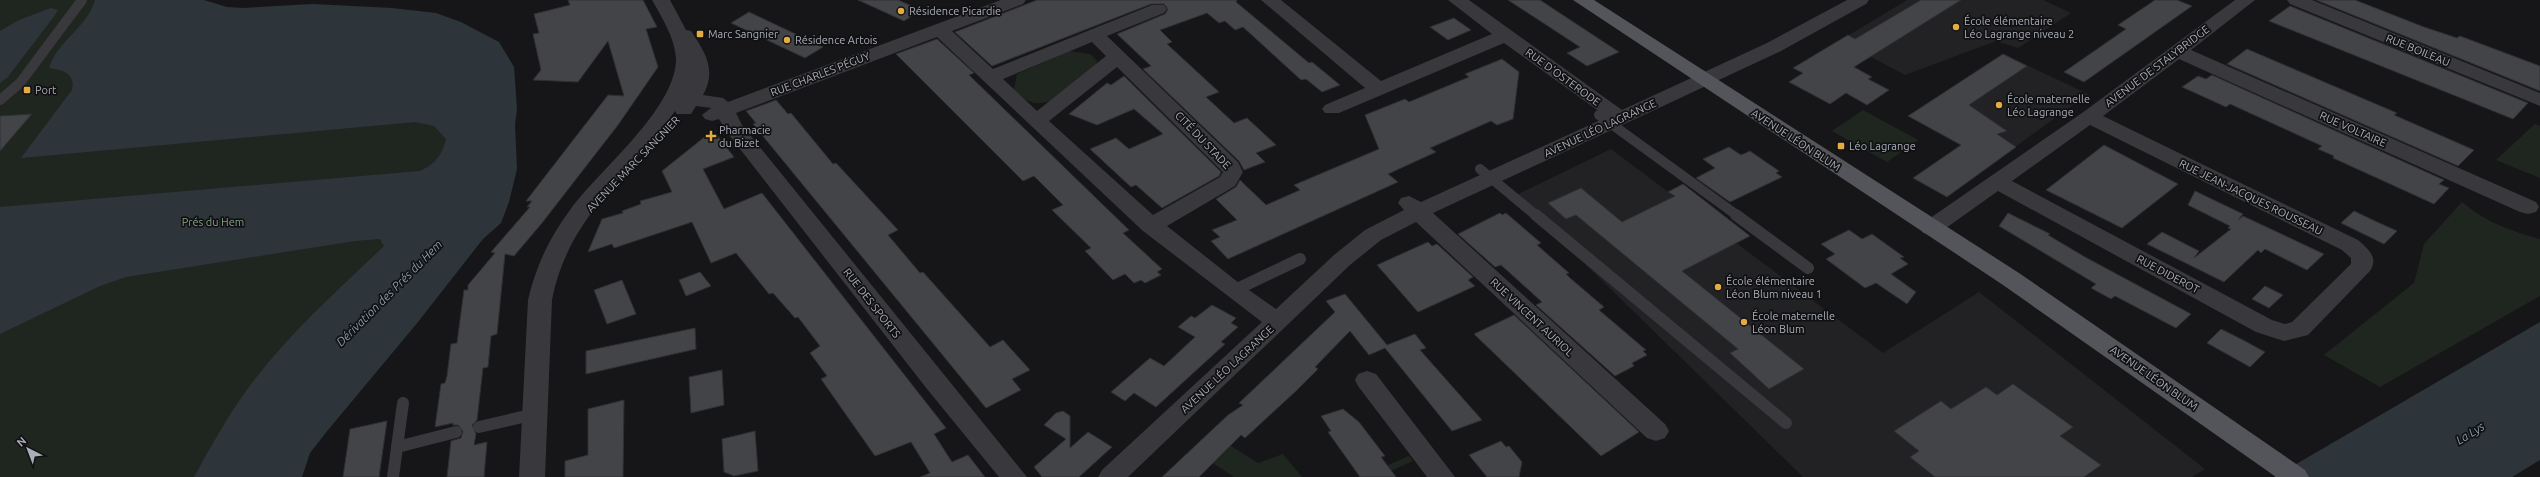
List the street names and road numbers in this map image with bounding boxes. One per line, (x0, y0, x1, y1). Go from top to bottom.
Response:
street label: AVENUE DE STALYBRIDGE (2103, 23, 2211, 109)
street label: RUE BOILEAU (2384, 32, 2452, 68)
street label: RUE D'OSTERODE (1523, 46, 1603, 108)
street label: RUE CHARLES PÉGUY (768, 48, 872, 98)
street label: AVENUE LÉO LAGRANGE (1542, 96, 1658, 159)
street label: AVENUE LÉON BLUM (1749, 106, 1843, 173)
street label: CITÉ DU STADE (1173, 108, 1234, 171)
street label: RUE VOLTAIRE (2318, 109, 2388, 149)
street label: AVENUE MARC SANGNIER (584, 114, 682, 214)
street label: RUE JEAN-JACQUES ROUSSEAU (2177, 157, 2325, 237)
street label: RUE DIDEROT (2135, 253, 2201, 295)
street label: RUE DES SPORTS (841, 266, 903, 340)
street label: RUE VINCENT AURIOL (1488, 276, 1576, 359)
street label: AVENUE LÉO LAGRANGE (1177, 322, 1276, 415)
street label: AVENUE LÉON BLUM (2108, 342, 2201, 413)

